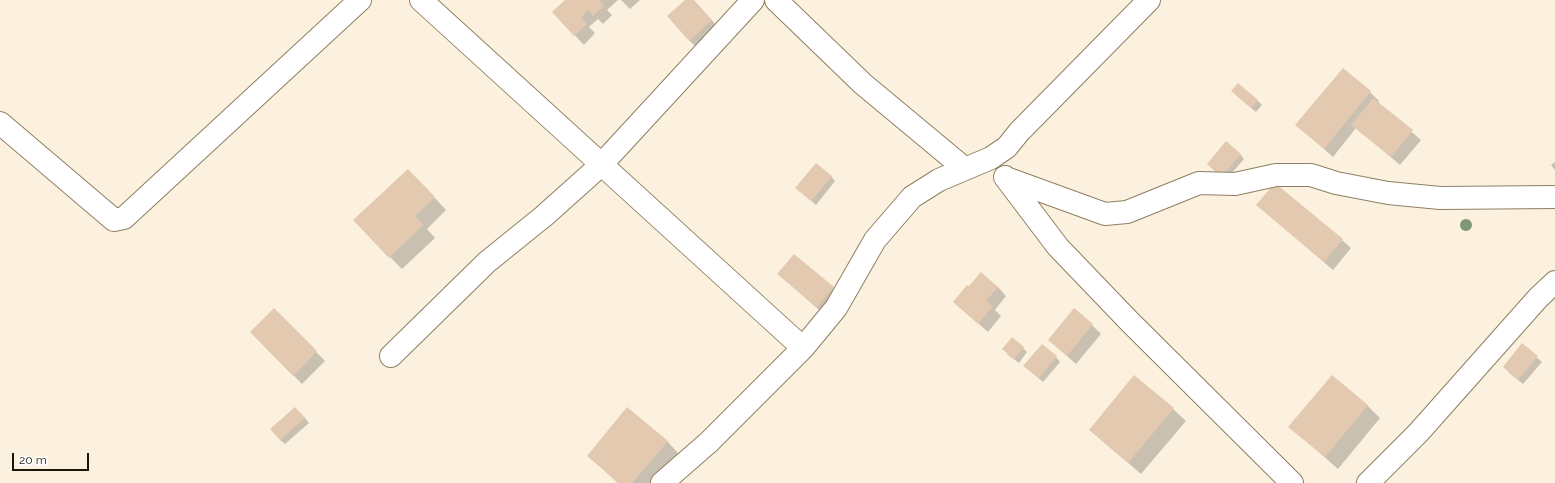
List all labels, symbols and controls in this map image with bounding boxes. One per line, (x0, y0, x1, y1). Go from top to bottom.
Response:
scale bar (14, 445, 91, 471)
text: 20 m (19, 453, 47, 467)

